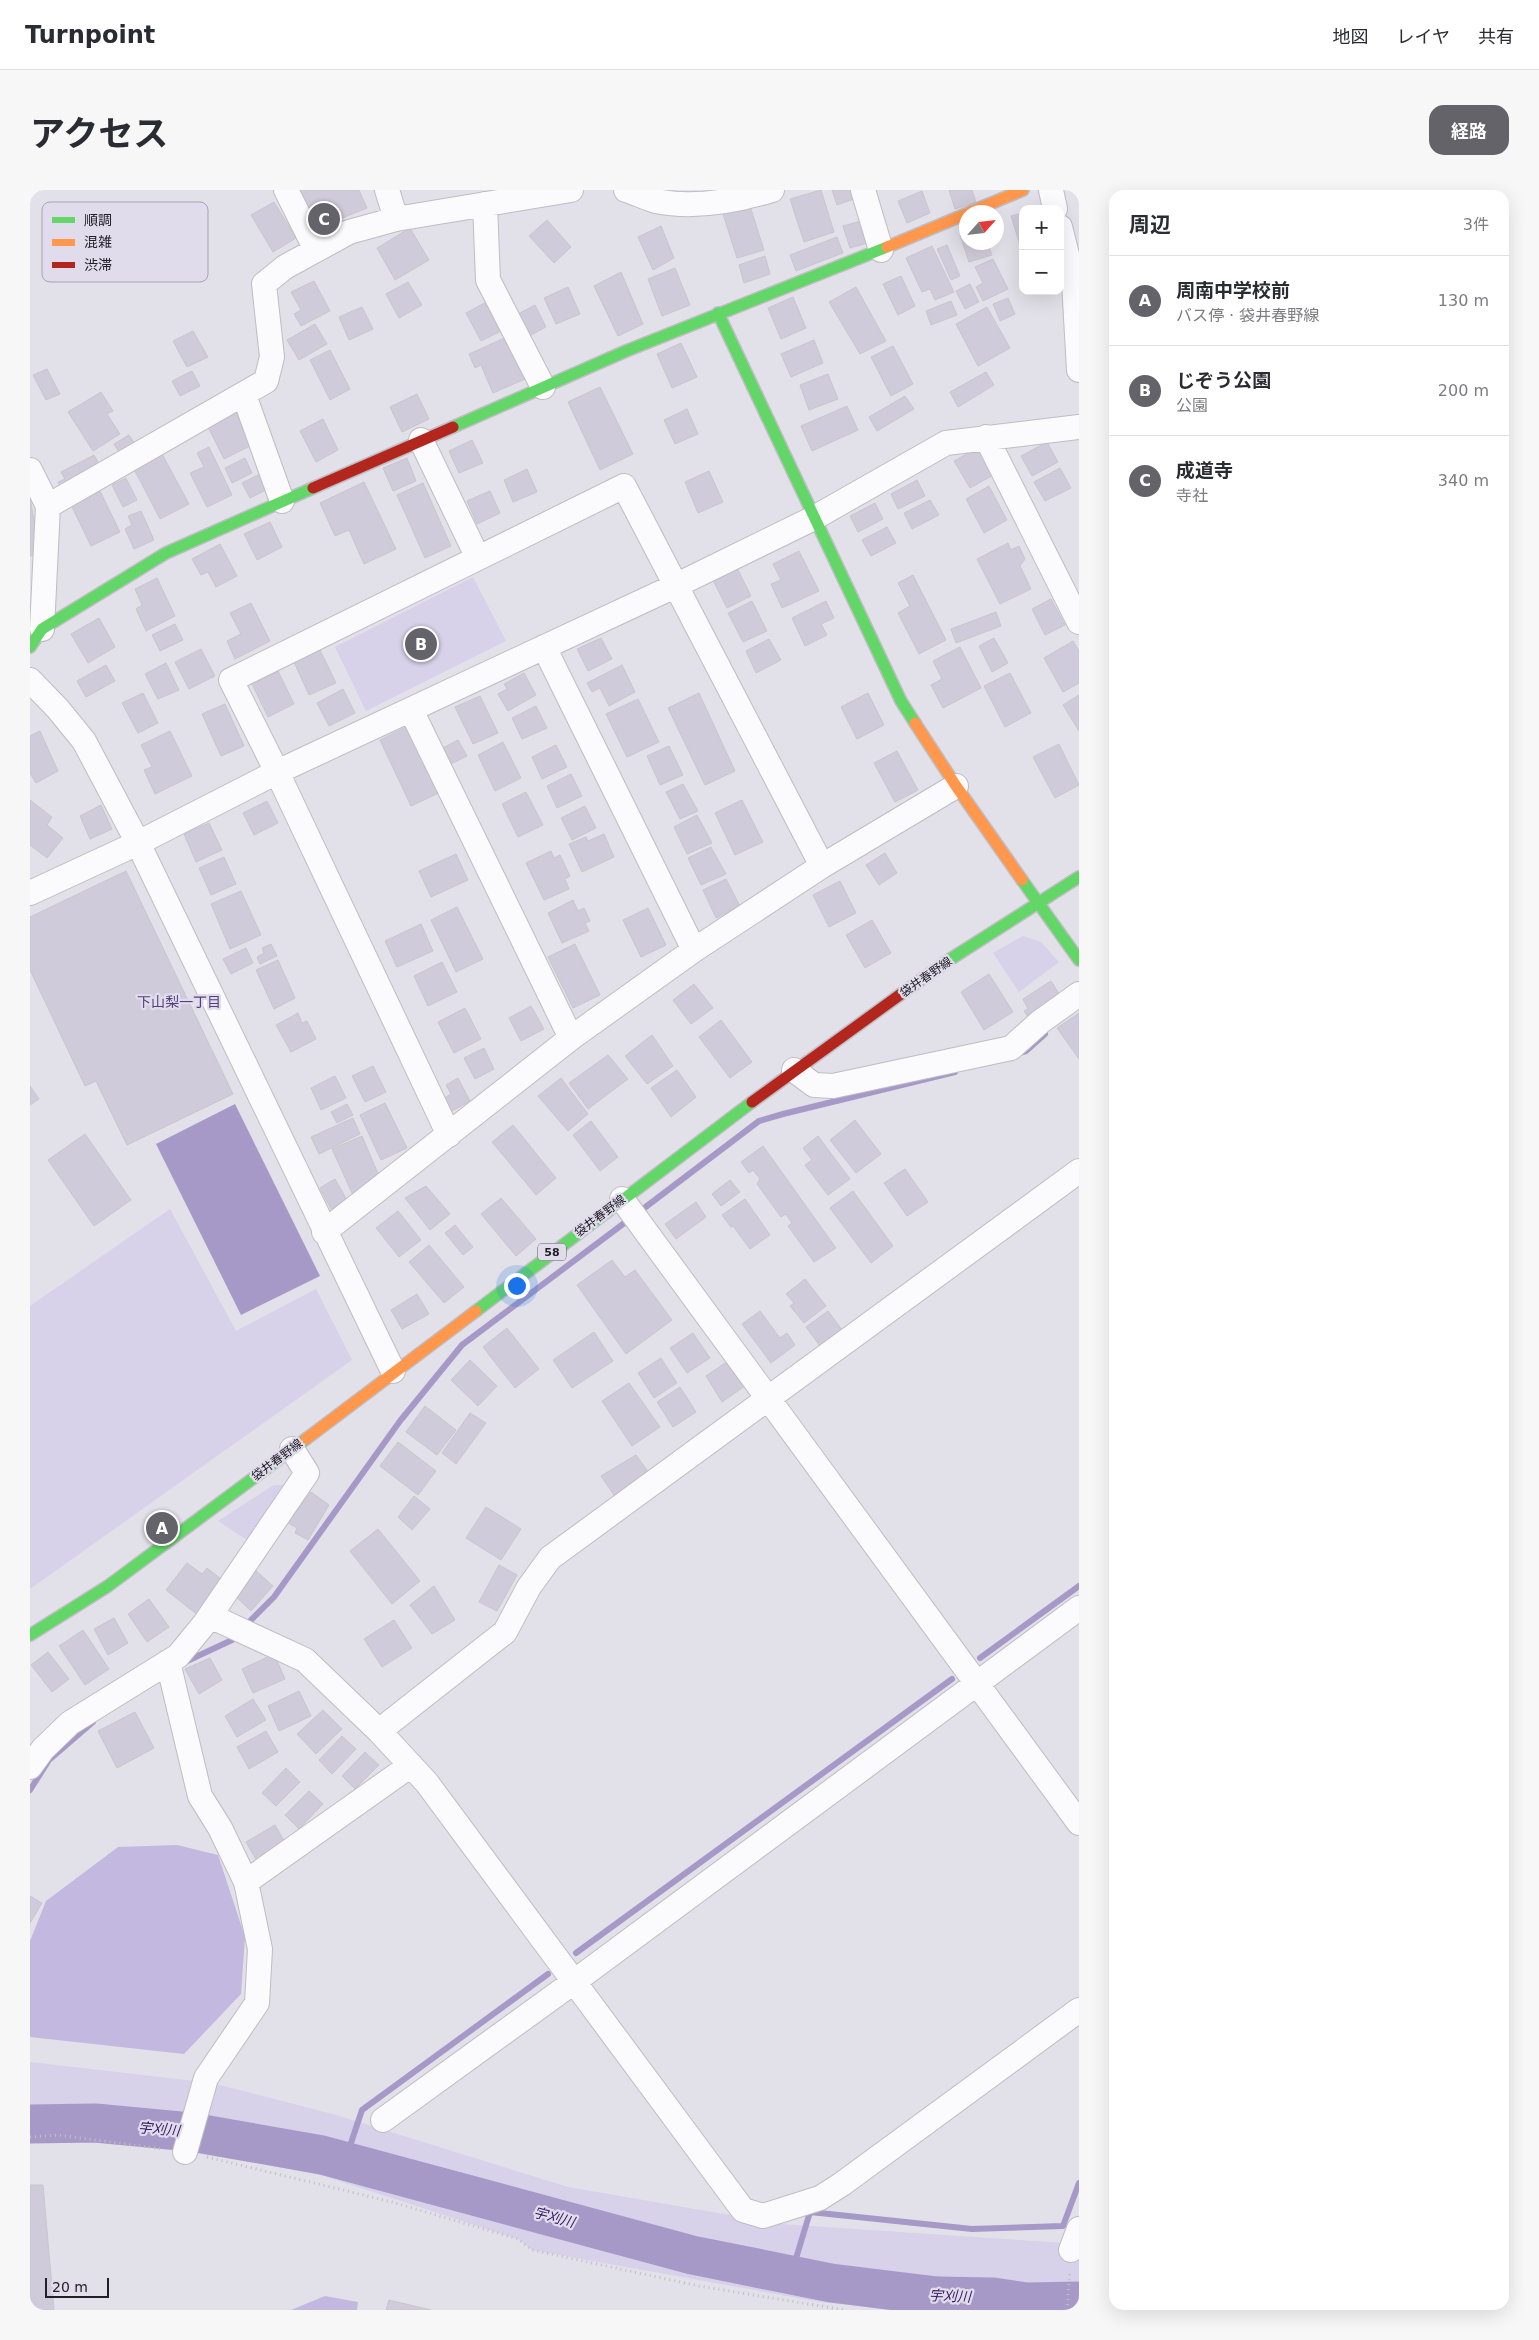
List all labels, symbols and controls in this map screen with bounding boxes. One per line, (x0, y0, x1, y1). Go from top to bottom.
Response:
text: Turnpoint (25, 21, 155, 49)
text: 地図 (1333, 26, 1369, 47)
text: レイヤ (1397, 26, 1450, 47)
text: 共有 (1478, 26, 1514, 47)
button: 経路 (1429, 105, 1509, 155)
text: アクセス (30, 114, 168, 154)
pin: C (308, 200, 340, 238)
legend (42, 202, 208, 282)
north arrow (959, 205, 1004, 250)
map controls (1019, 205, 1064, 295)
button: + (1019, 205, 1064, 250)
text: 順調 (84, 212, 112, 228)
text: 周辺 (1129, 213, 1171, 237)
text: 3件 (1463, 215, 1489, 234)
text: 混雑 (84, 234, 112, 250)
button: − (1019, 250, 1064, 295)
text: 渋滞 (84, 257, 112, 273)
text: 周南中学校前 (1176, 279, 1290, 301)
text: A (1139, 291, 1151, 310)
text: 130 m (1438, 291, 1489, 310)
text: バス停 · 袋井春野線 (1176, 306, 1319, 325)
text: じぞう公園 (1176, 369, 1271, 391)
text: B (1139, 381, 1151, 400)
text: 200 m (1438, 381, 1489, 400)
text: 公園 (1176, 396, 1208, 415)
text: 成道寺 (1176, 459, 1233, 481)
text: C (1139, 471, 1151, 490)
text: 340 m (1438, 471, 1489, 490)
text: 寺社 (1176, 486, 1208, 505)
pin: B (405, 625, 437, 663)
street label: 袋井春野線 (897, 954, 955, 1001)
district label: 下山梨一丁目 (137, 994, 221, 1010)
street label: 袋井春野線 (571, 1192, 628, 1240)
road number: 58 (538, 1244, 566, 1260)
your location (504, 1273, 530, 1299)
street label: 袋井春野線 (248, 1436, 305, 1484)
pin: A (146, 1509, 178, 1547)
water label: 宇刈川 (137, 2119, 183, 2139)
water label: 宇刈川 (532, 2204, 578, 2231)
scale bar (45, 2275, 109, 2298)
text: 20 m (52, 2279, 88, 2295)
water label: 宇刈川 (929, 2287, 973, 2305)

